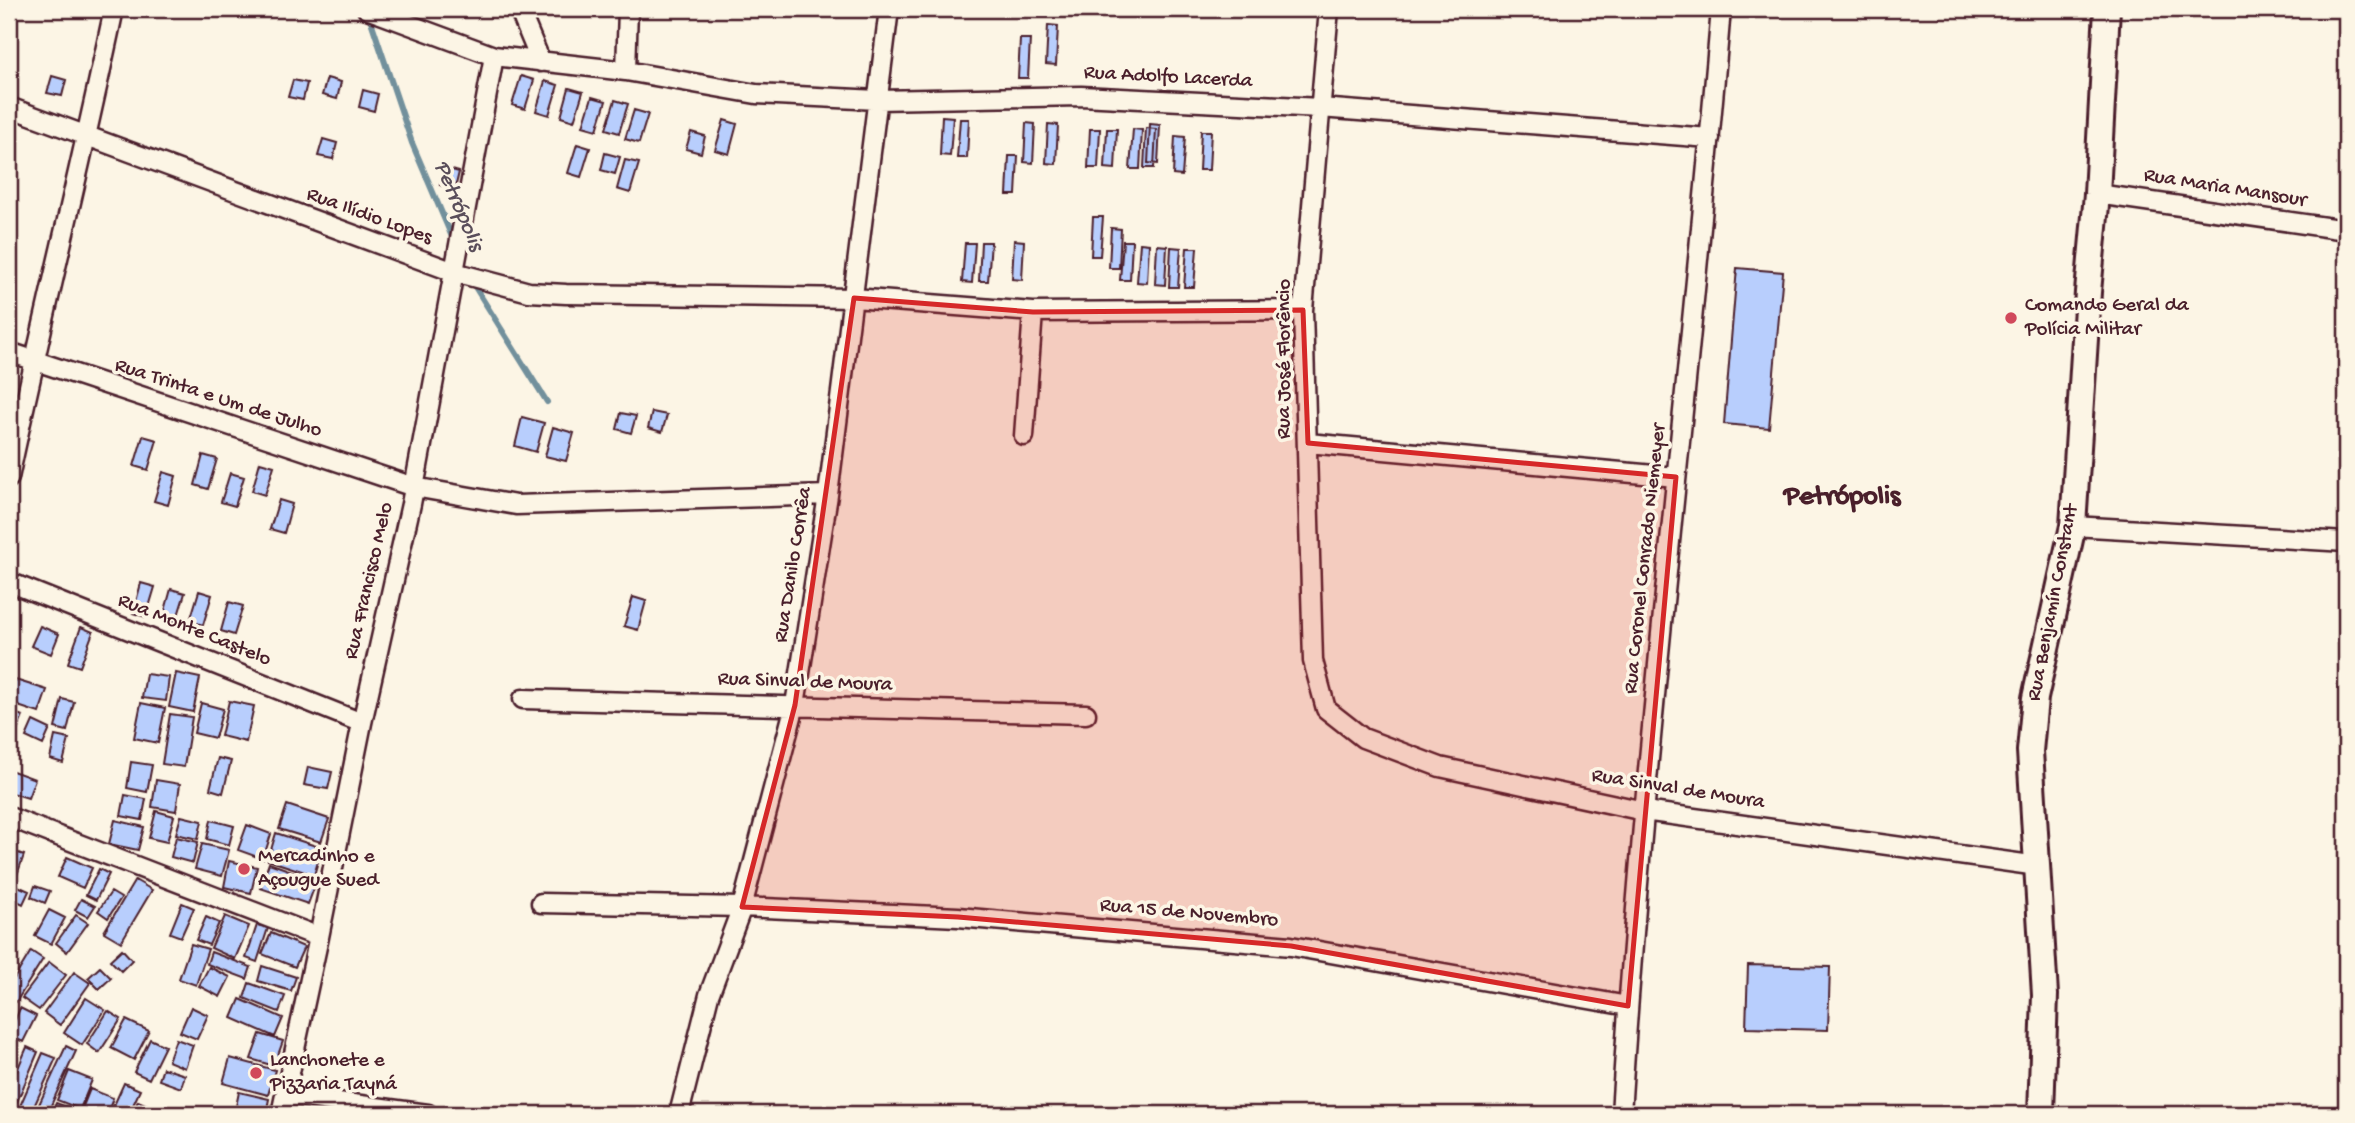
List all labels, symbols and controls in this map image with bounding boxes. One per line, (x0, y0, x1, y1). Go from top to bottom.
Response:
street label: Rua Adolfo Lacerda (1083, 61, 1254, 95)
water label: Petrópolis (427, 157, 490, 258)
street label: Rua Maria Mansour (2142, 164, 2310, 214)
street label: Rua Ilídio Lopes (303, 183, 436, 252)
street label: Rua José Florêncio (1273, 279, 1298, 439)
place label: Comando Geral da Polícia Militar (2024, 294, 2190, 343)
marker: Comando Geral da Polícia Militar (2003, 310, 2019, 326)
street label: Rua Trinta e Um de Julho (111, 354, 325, 444)
street label: Rua Coronel Conrado Niemeyer (1619, 421, 1673, 695)
district label: Petrópolis (1782, 481, 1902, 514)
street label: Rua Danilo Corrêa (769, 484, 819, 645)
street label: Rua Francisco Melo (340, 500, 400, 662)
street label: Rua Benjamín Constant (2023, 500, 2086, 704)
street label: Rua Monte Castelo (114, 589, 274, 673)
street label: Rua Sinval de Moura (717, 667, 894, 699)
street label: Rua Sinval de Moura (1590, 764, 1768, 816)
place label: Mercadinho e Açougue Sued (258, 845, 380, 894)
marker: Mercadinho e Açougue Sued (236, 861, 252, 877)
street label: Rua 15 de Novembro (1099, 894, 1279, 934)
place label: Lanchonete e Pizzaria Tayná (269, 1049, 398, 1098)
marker: Lanchonete e Pizzaria Tayná (248, 1065, 264, 1081)

